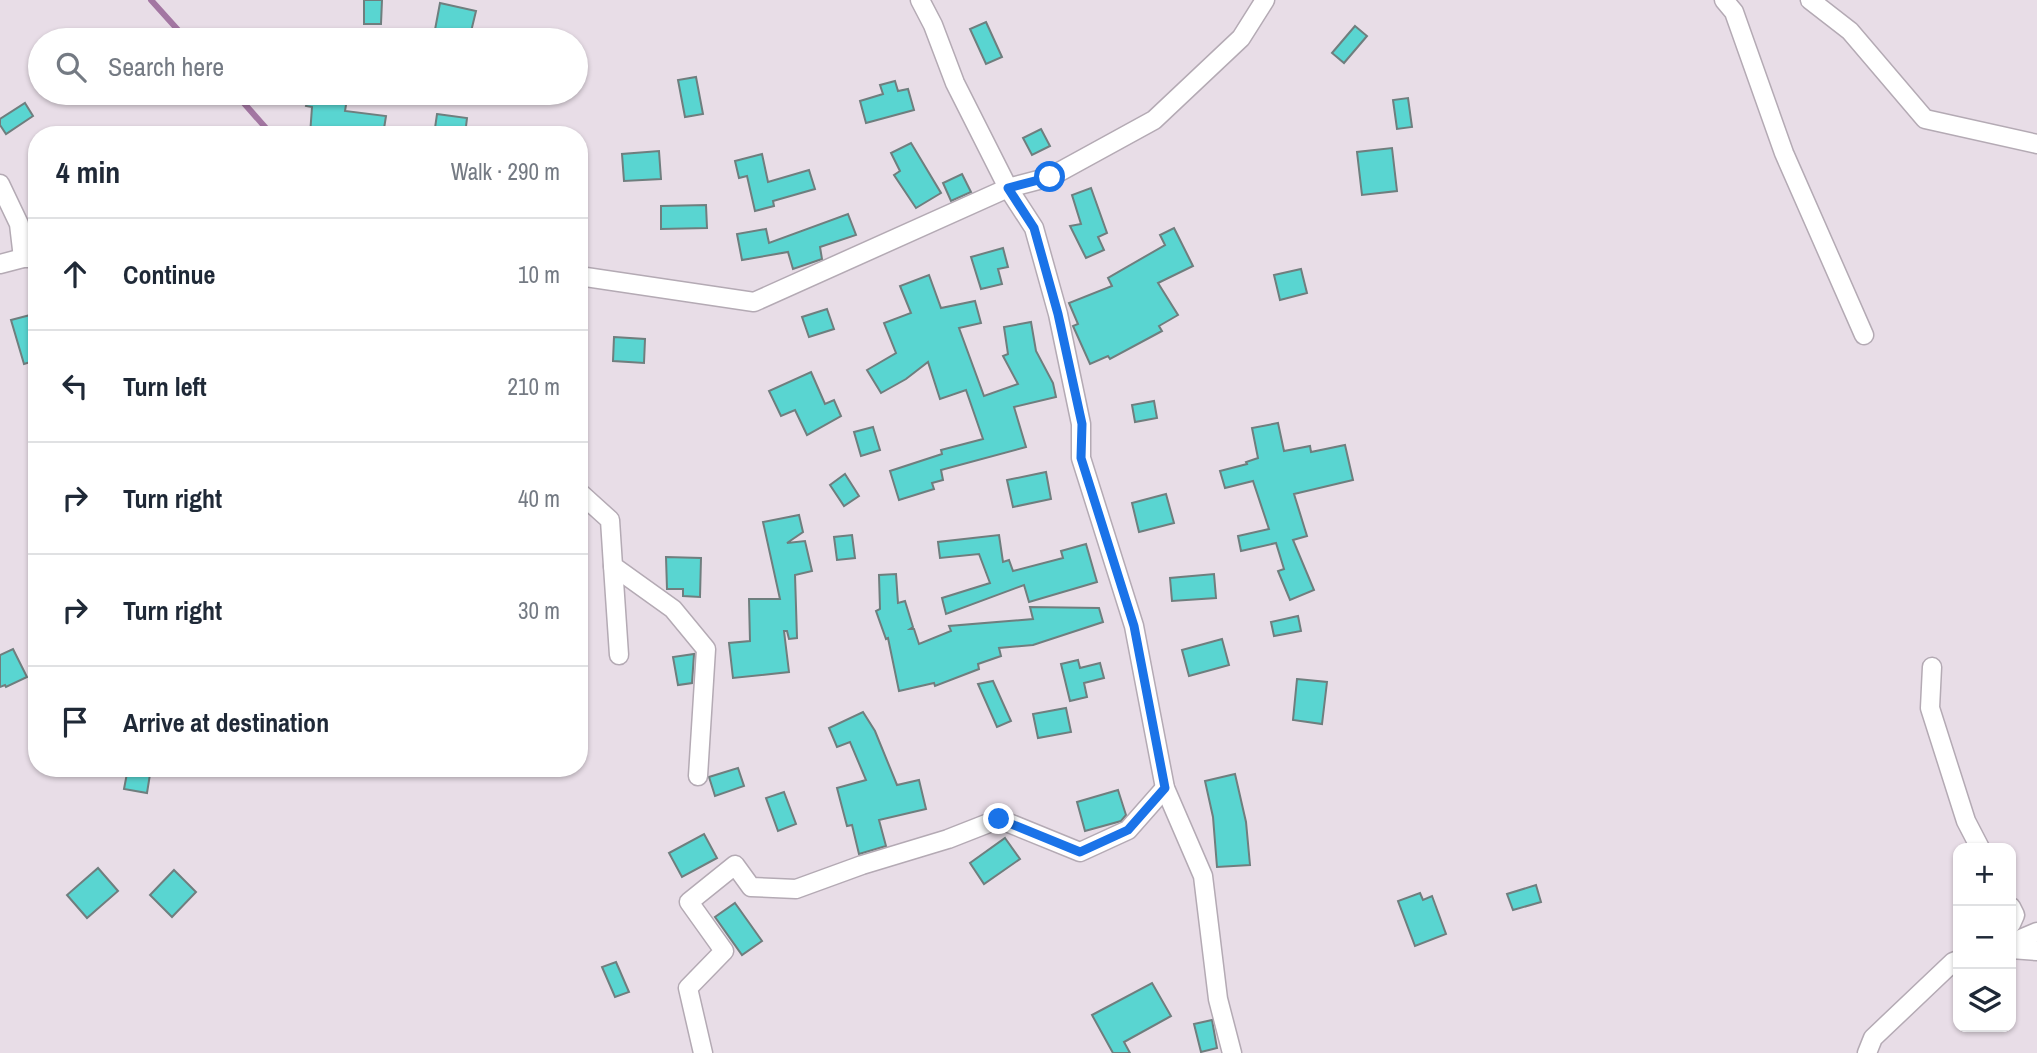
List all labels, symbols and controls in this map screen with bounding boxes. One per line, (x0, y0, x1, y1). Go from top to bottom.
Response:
search box (28, 28, 588, 105)
icon: search (52, 48, 90, 86)
text: Search here (108, 49, 224, 84)
text: 4 min (56, 152, 120, 192)
text: Walk · 290 m (451, 156, 560, 187)
route start (1034, 161, 1065, 192)
icon: ahead (56, 255, 94, 293)
text: Continue (123, 257, 215, 292)
text: 10 m (518, 259, 560, 290)
icon: left (56, 367, 94, 405)
text: Turn left (123, 369, 207, 404)
text: 210 m (508, 371, 560, 402)
icon: right (56, 479, 94, 517)
text: Turn right (123, 481, 222, 516)
text: 40 m (518, 483, 560, 514)
icon: right (56, 591, 94, 629)
text: Turn right (123, 593, 222, 628)
text: 30 m (518, 595, 560, 626)
icon: arrive (56, 703, 94, 741)
text: Arrive at destination (123, 705, 329, 740)
route end (983, 803, 1014, 834)
map controls (1953, 843, 2016, 1032)
button: + (1953, 843, 2016, 906)
button: − (1953, 906, 2016, 969)
button: layers (1953, 969, 2016, 1032)

